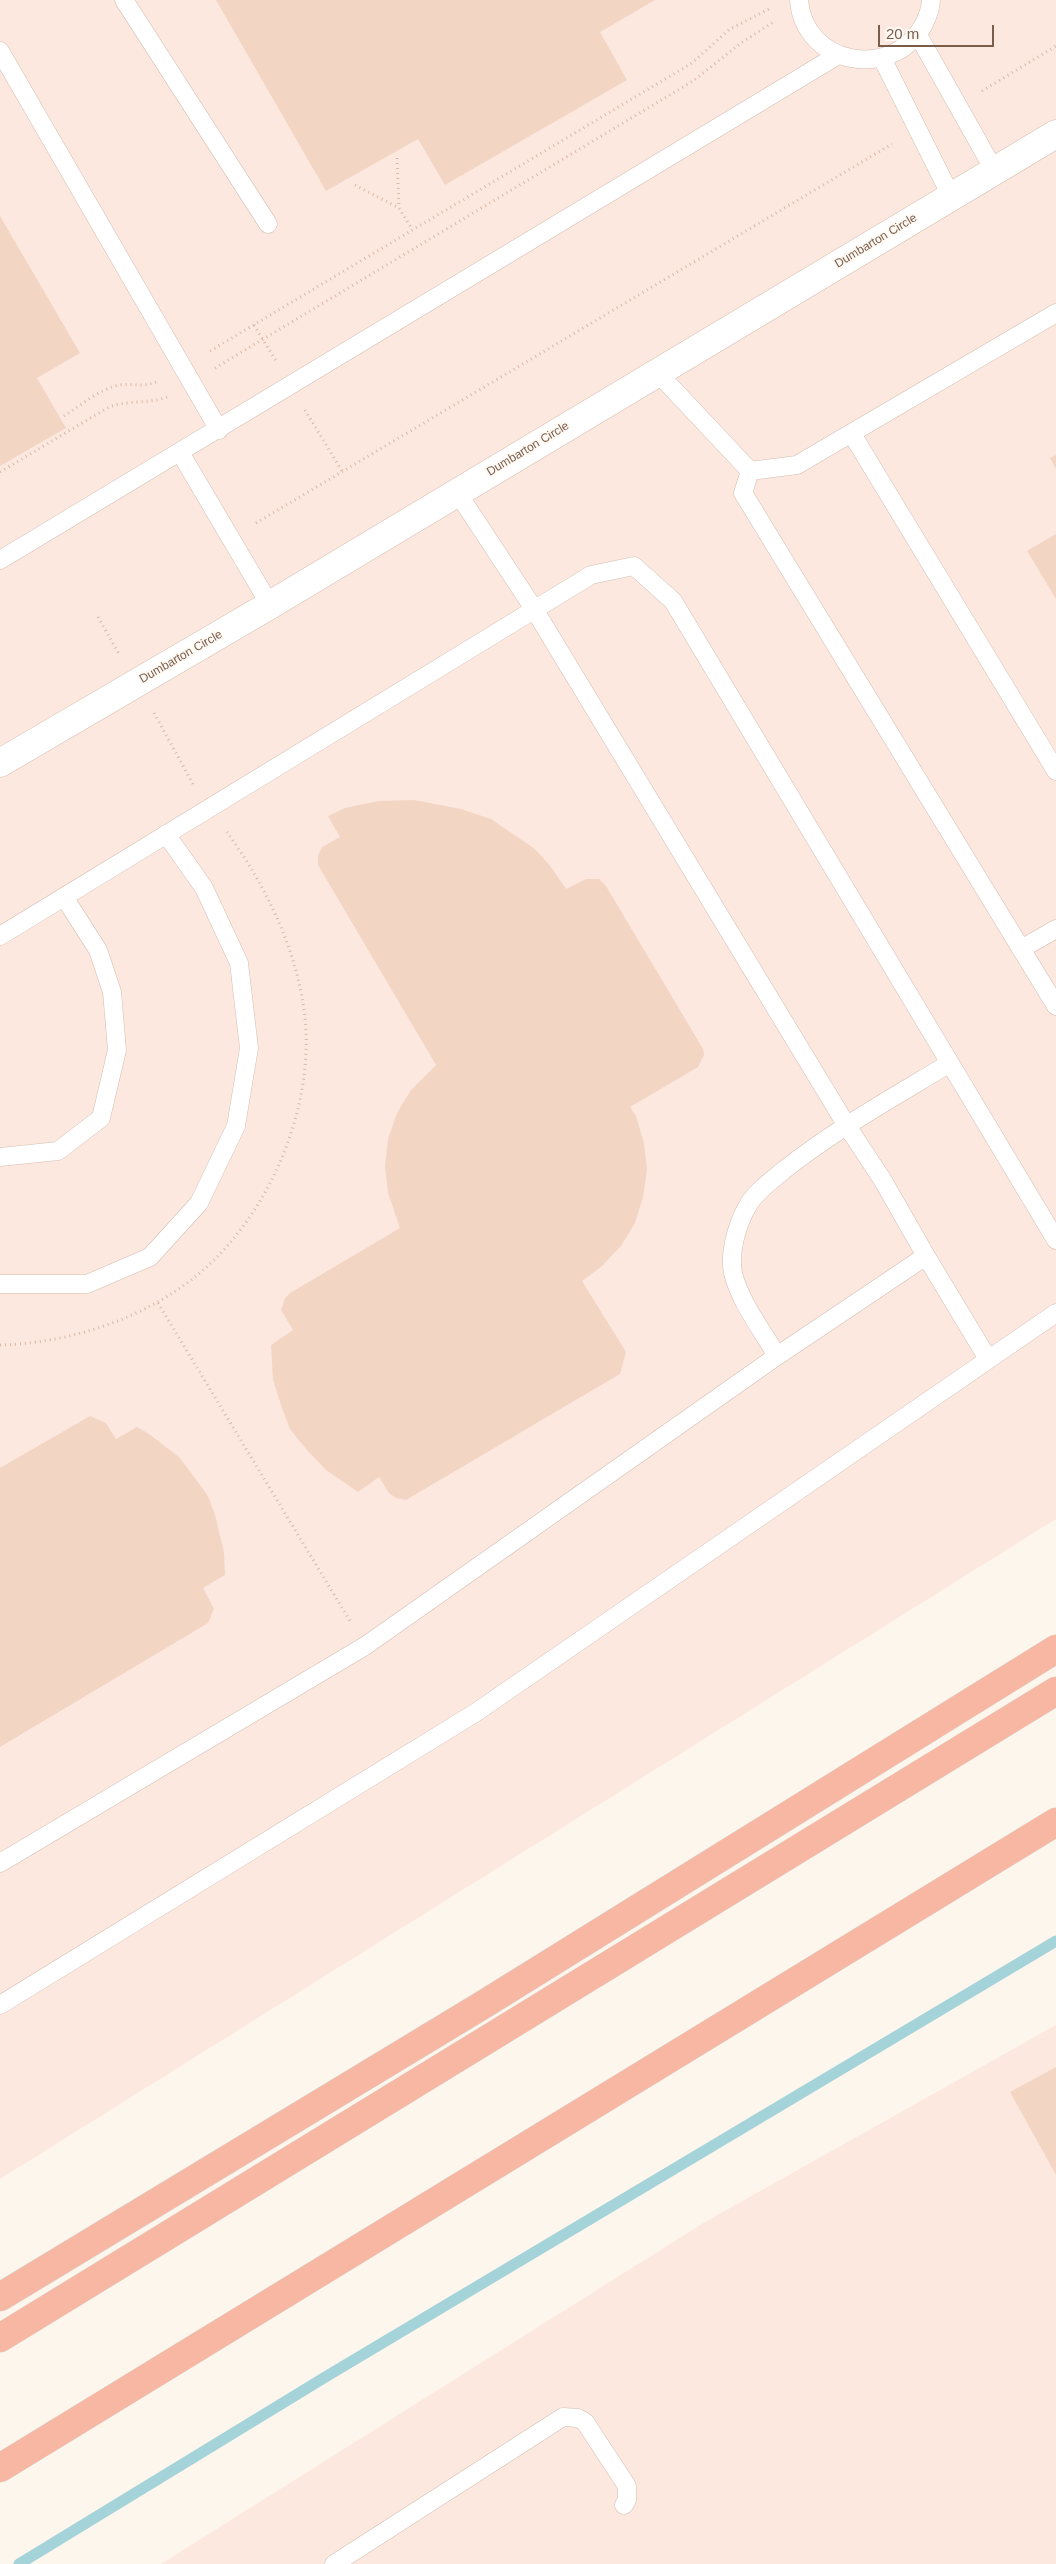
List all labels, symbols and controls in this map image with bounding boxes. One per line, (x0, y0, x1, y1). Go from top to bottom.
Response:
scale bar (881, 15, 997, 47)
text: 20 m (886, 25, 919, 42)
street label: Dumbarton Circle (832, 211, 920, 271)
street label: Dumbarton Circle (484, 419, 572, 479)
street label: Dumbarton Circle (137, 627, 225, 687)

